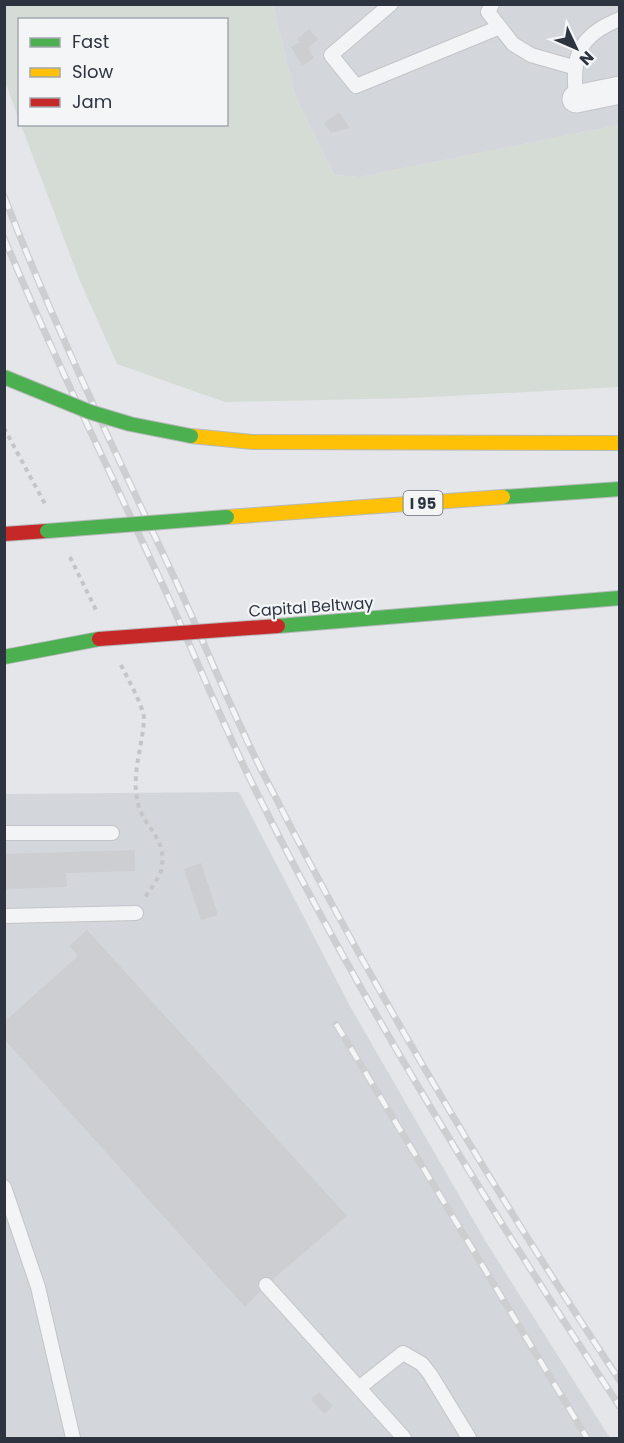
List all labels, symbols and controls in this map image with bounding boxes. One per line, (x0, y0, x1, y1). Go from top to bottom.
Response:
legend (18, 18, 228, 126)
north arrow (546, 18, 606, 78)
text: Fast (72, 29, 109, 54)
text: N (574, 46, 599, 70)
text: Slow (72, 59, 114, 84)
text: Jam (72, 89, 112, 114)
road number: I 95 (404, 491, 442, 515)
street label: Capital Beltway (248, 591, 374, 623)

